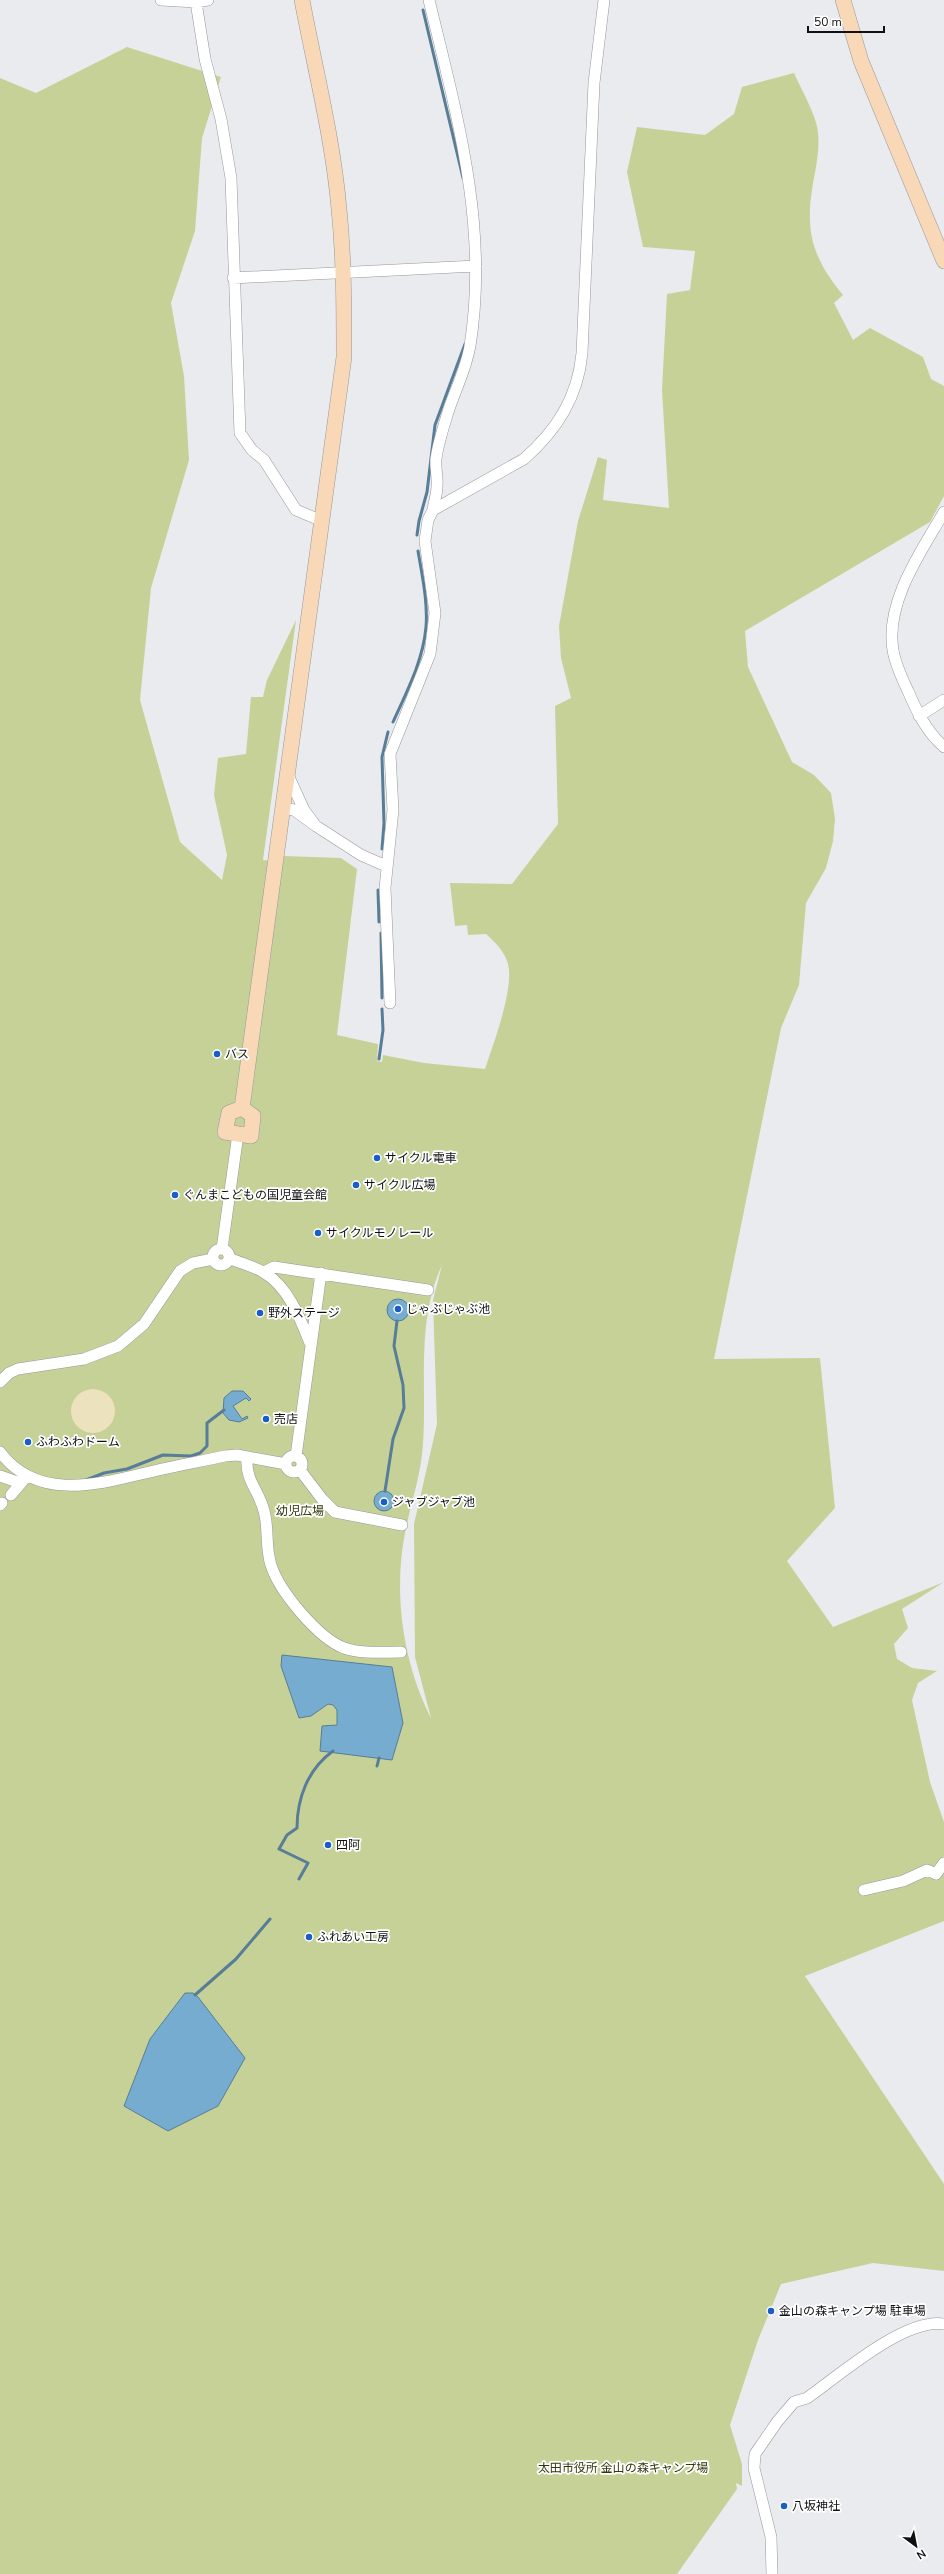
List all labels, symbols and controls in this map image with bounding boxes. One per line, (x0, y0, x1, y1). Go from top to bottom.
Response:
scale bar (808, 8, 884, 34)
text: 50 m (814, 14, 842, 30)
place label: バス (225, 1046, 249, 1062)
marker: バス (212, 1049, 222, 1059)
place label: サイクル電車 (385, 1150, 456, 1166)
marker: サイクル電車 (372, 1153, 382, 1163)
place label: サイクル広場 (364, 1177, 435, 1193)
marker: サイクル広場 (351, 1180, 361, 1190)
place label: ぐんまこどもの国児童会館 (183, 1187, 327, 1203)
marker: ぐんまこどもの国児童会館 (170, 1190, 180, 1200)
place label: サイクルモノレール (326, 1225, 433, 1241)
marker: サイクルモノレール (313, 1228, 323, 1238)
place label: じゃぶじゃぶ池 (406, 1301, 490, 1317)
marker: じゃぶじゃぶ池 (393, 1304, 403, 1314)
place label: 野外ステージ (268, 1305, 340, 1321)
marker: 野外ステージ (255, 1308, 265, 1318)
place label: 売店 (274, 1411, 298, 1427)
marker: 売店 (261, 1414, 271, 1424)
place label: ふわふわドーム (36, 1434, 120, 1450)
marker: ふわふわドーム (23, 1437, 33, 1447)
place label: ジャブジャブ池 (392, 1494, 475, 1510)
marker: ジャブジャブ池 (379, 1497, 389, 1507)
park label: 幼児広場 (276, 1503, 324, 1519)
place label: 四阿 (336, 1837, 360, 1853)
marker: 四阿 (323, 1840, 333, 1850)
place label: ふれあい工房 (317, 1929, 389, 1945)
marker: ふれあい工房 (304, 1932, 314, 1942)
place label: 金山の森キャンプ場 駐車場 (779, 2303, 926, 2319)
marker: 金山の森キャンプ場 駐車場 (766, 2306, 776, 2316)
park label: 太田市役所 金山の森キャンプ場 (538, 2460, 708, 2476)
place label: 八坂神社 (792, 2498, 840, 2514)
marker: 八坂神社 (779, 2501, 789, 2511)
north arrow (896, 2526, 936, 2566)
text: N (914, 2546, 929, 2563)

